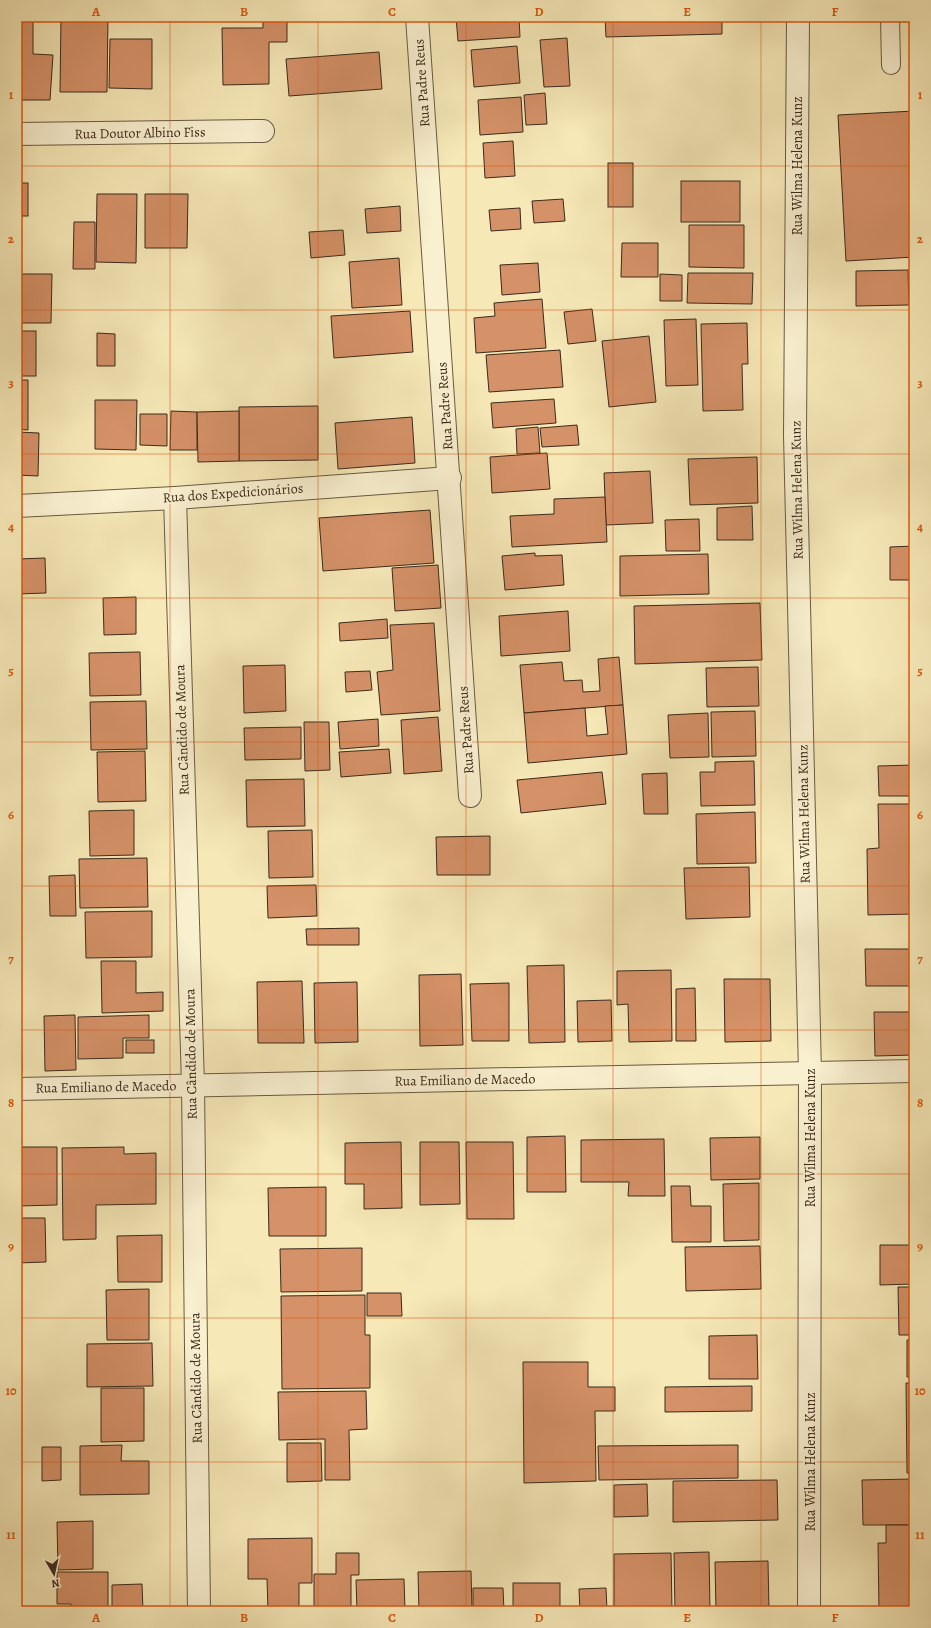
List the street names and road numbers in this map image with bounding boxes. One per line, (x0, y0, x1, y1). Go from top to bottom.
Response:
street label: Rua Padre Reus (409, 38, 435, 128)
street label: Rua Wilma Helena Kunz (788, 96, 807, 236)
street label: Rua Doutor Albino Fiss (74, 122, 206, 144)
street label: Rua Padre Reus (432, 361, 458, 451)
street label: Rua Wilma Helena Kunz (786, 420, 808, 560)
street label: Rua dos Expedicionários (162, 479, 304, 507)
street label: Rua Cândido de Moura (170, 664, 194, 796)
street label: Rua Padre Reus (453, 685, 479, 775)
street label: Rua Wilma Helena Kunz (793, 744, 815, 884)
street label: Rua Cândido de Moura (180, 988, 202, 1120)
street label: Rua Wilma Helena Kunz (801, 1068, 820, 1208)
street label: Rua Emiliano de Macedo (394, 1069, 536, 1091)
street label: Rua Emiliano de Macedo (35, 1076, 177, 1098)
street label: Rua Cândido de Moura (185, 1312, 207, 1444)
street label: Rua Wilma Helena Kunz (801, 1392, 820, 1532)

